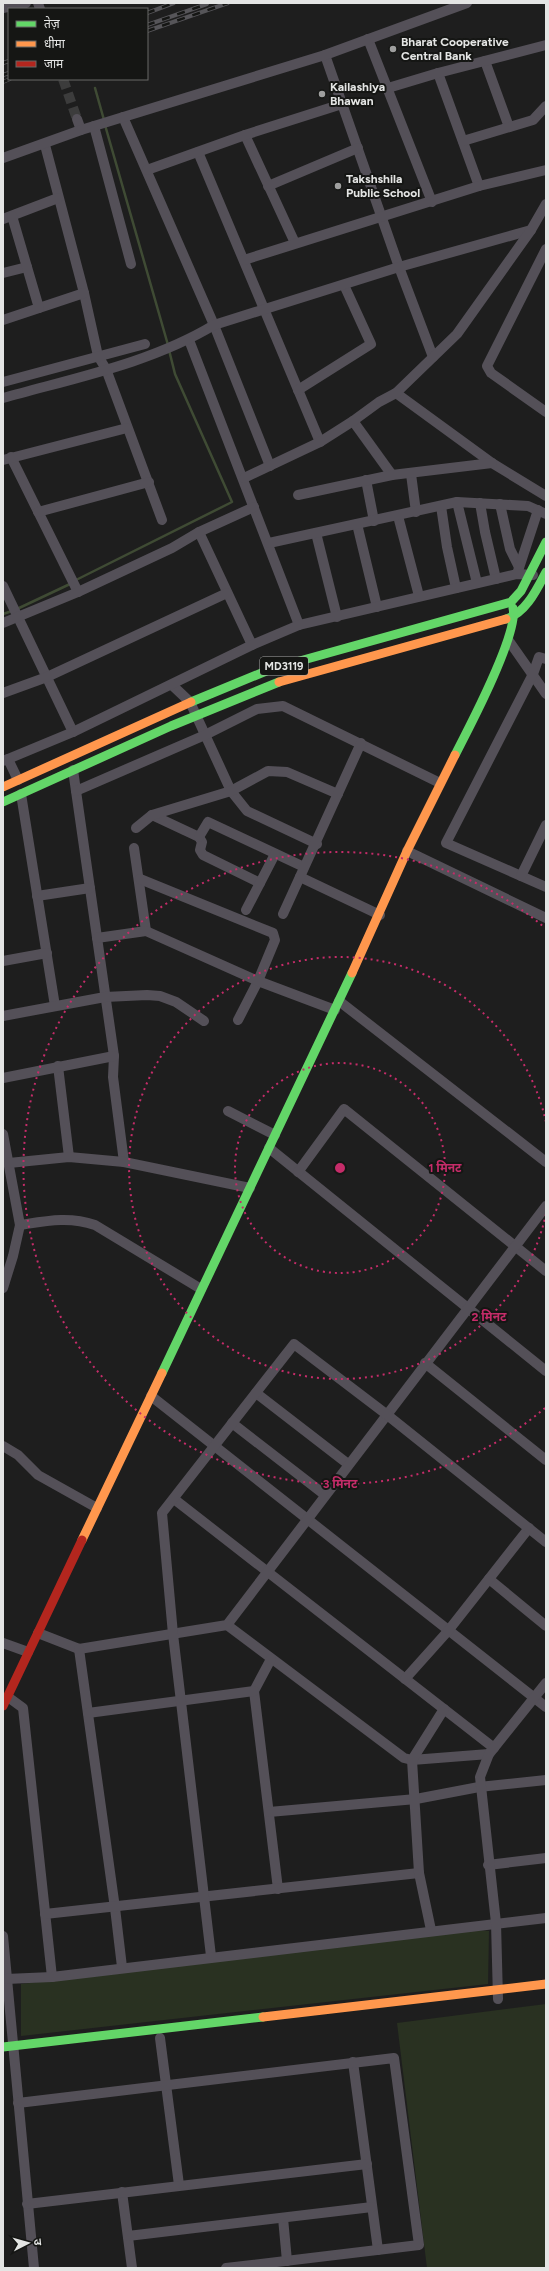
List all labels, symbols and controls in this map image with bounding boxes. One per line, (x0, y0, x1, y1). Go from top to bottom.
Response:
legend (8, 8, 148, 80)
text: तेज़ (44, 16, 61, 31)
place label: Bharat Cooperative Central Bank (401, 35, 509, 63)
text: धीमा (44, 36, 66, 51)
marker: Bharat Cooperative Central Bank (388, 44, 398, 54)
text: जाम (44, 57, 64, 71)
place label: Kailashiya Bhawan (330, 80, 385, 108)
marker: Kailashiya Bhawan (317, 89, 327, 99)
place label: Takshshila Public School (346, 172, 420, 200)
marker: Takshshila Public School (333, 181, 343, 191)
road number: MD3119 (260, 657, 308, 675)
text: 1 मिनट (428, 1160, 462, 1175)
centre of rings (333, 1161, 347, 1175)
text: 2 मिनट (472, 1309, 507, 1324)
text: 3 मिनट (323, 1476, 358, 1491)
north arrow (8, 2223, 48, 2263)
text: उ (31, 2238, 44, 2246)

